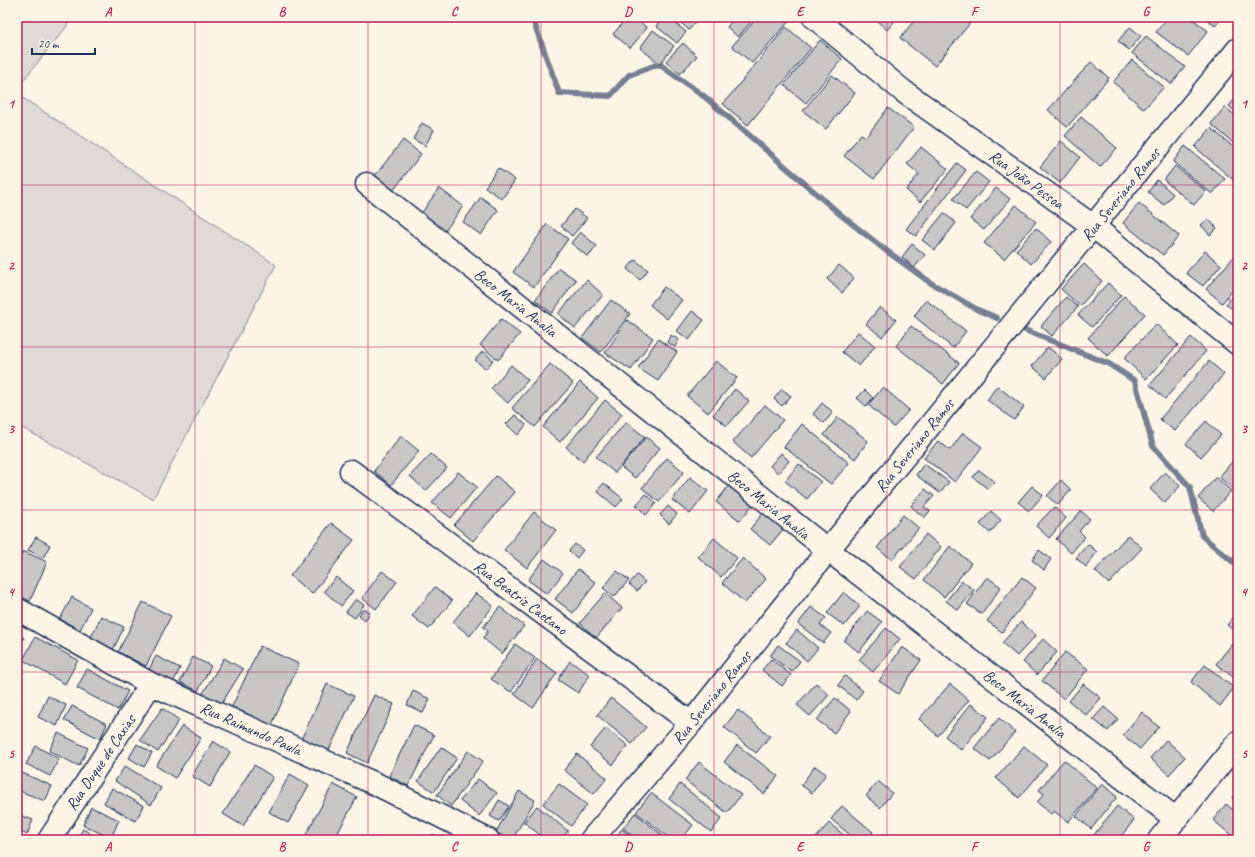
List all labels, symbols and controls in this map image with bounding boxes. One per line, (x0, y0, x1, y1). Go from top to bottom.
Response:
text: A (105, 4, 113, 20)
text: B (279, 4, 287, 20)
text: C (451, 4, 459, 20)
text: D (624, 4, 633, 20)
text: E (797, 4, 806, 20)
text: F (971, 4, 980, 20)
text: G (1143, 4, 1151, 20)
scale bar (32, 30, 95, 56)
text: 20 m (38, 36, 60, 52)
text: 1 (8, 96, 16, 112)
text: 1 (1241, 96, 1249, 112)
street label: Rua Severiano Ramos (1077, 143, 1166, 246)
street label: Rua João Pessoa (985, 146, 1069, 214)
text: 2 (8, 258, 15, 274)
text: 2 (1241, 258, 1248, 274)
street label: Beco Maria Analia (470, 264, 562, 342)
street label: Rua Severiano Ramos (871, 394, 960, 497)
text: 3 (8, 421, 15, 437)
text: 3 (1241, 421, 1248, 437)
street label: Beco Maria Analia (723, 466, 815, 545)
street label: Rua Beatriz Caetano (470, 556, 572, 640)
text: 4 (8, 584, 16, 600)
text: 4 (1241, 584, 1249, 600)
street label: Rua Severiano Ramos (668, 646, 757, 749)
street label: Beco Maria Analia (979, 665, 1071, 743)
street label: Rua Raimundo Paula (197, 698, 306, 761)
street label: Rua Duque de Caxias (62, 710, 141, 814)
text: 5 (8, 746, 15, 762)
text: 5 (1241, 746, 1248, 762)
text: A (105, 839, 113, 855)
text: B (279, 839, 287, 855)
text: C (451, 839, 459, 855)
text: D (624, 839, 633, 855)
text: E (797, 839, 806, 855)
text: F (971, 839, 980, 855)
text: G (1143, 839, 1151, 855)

